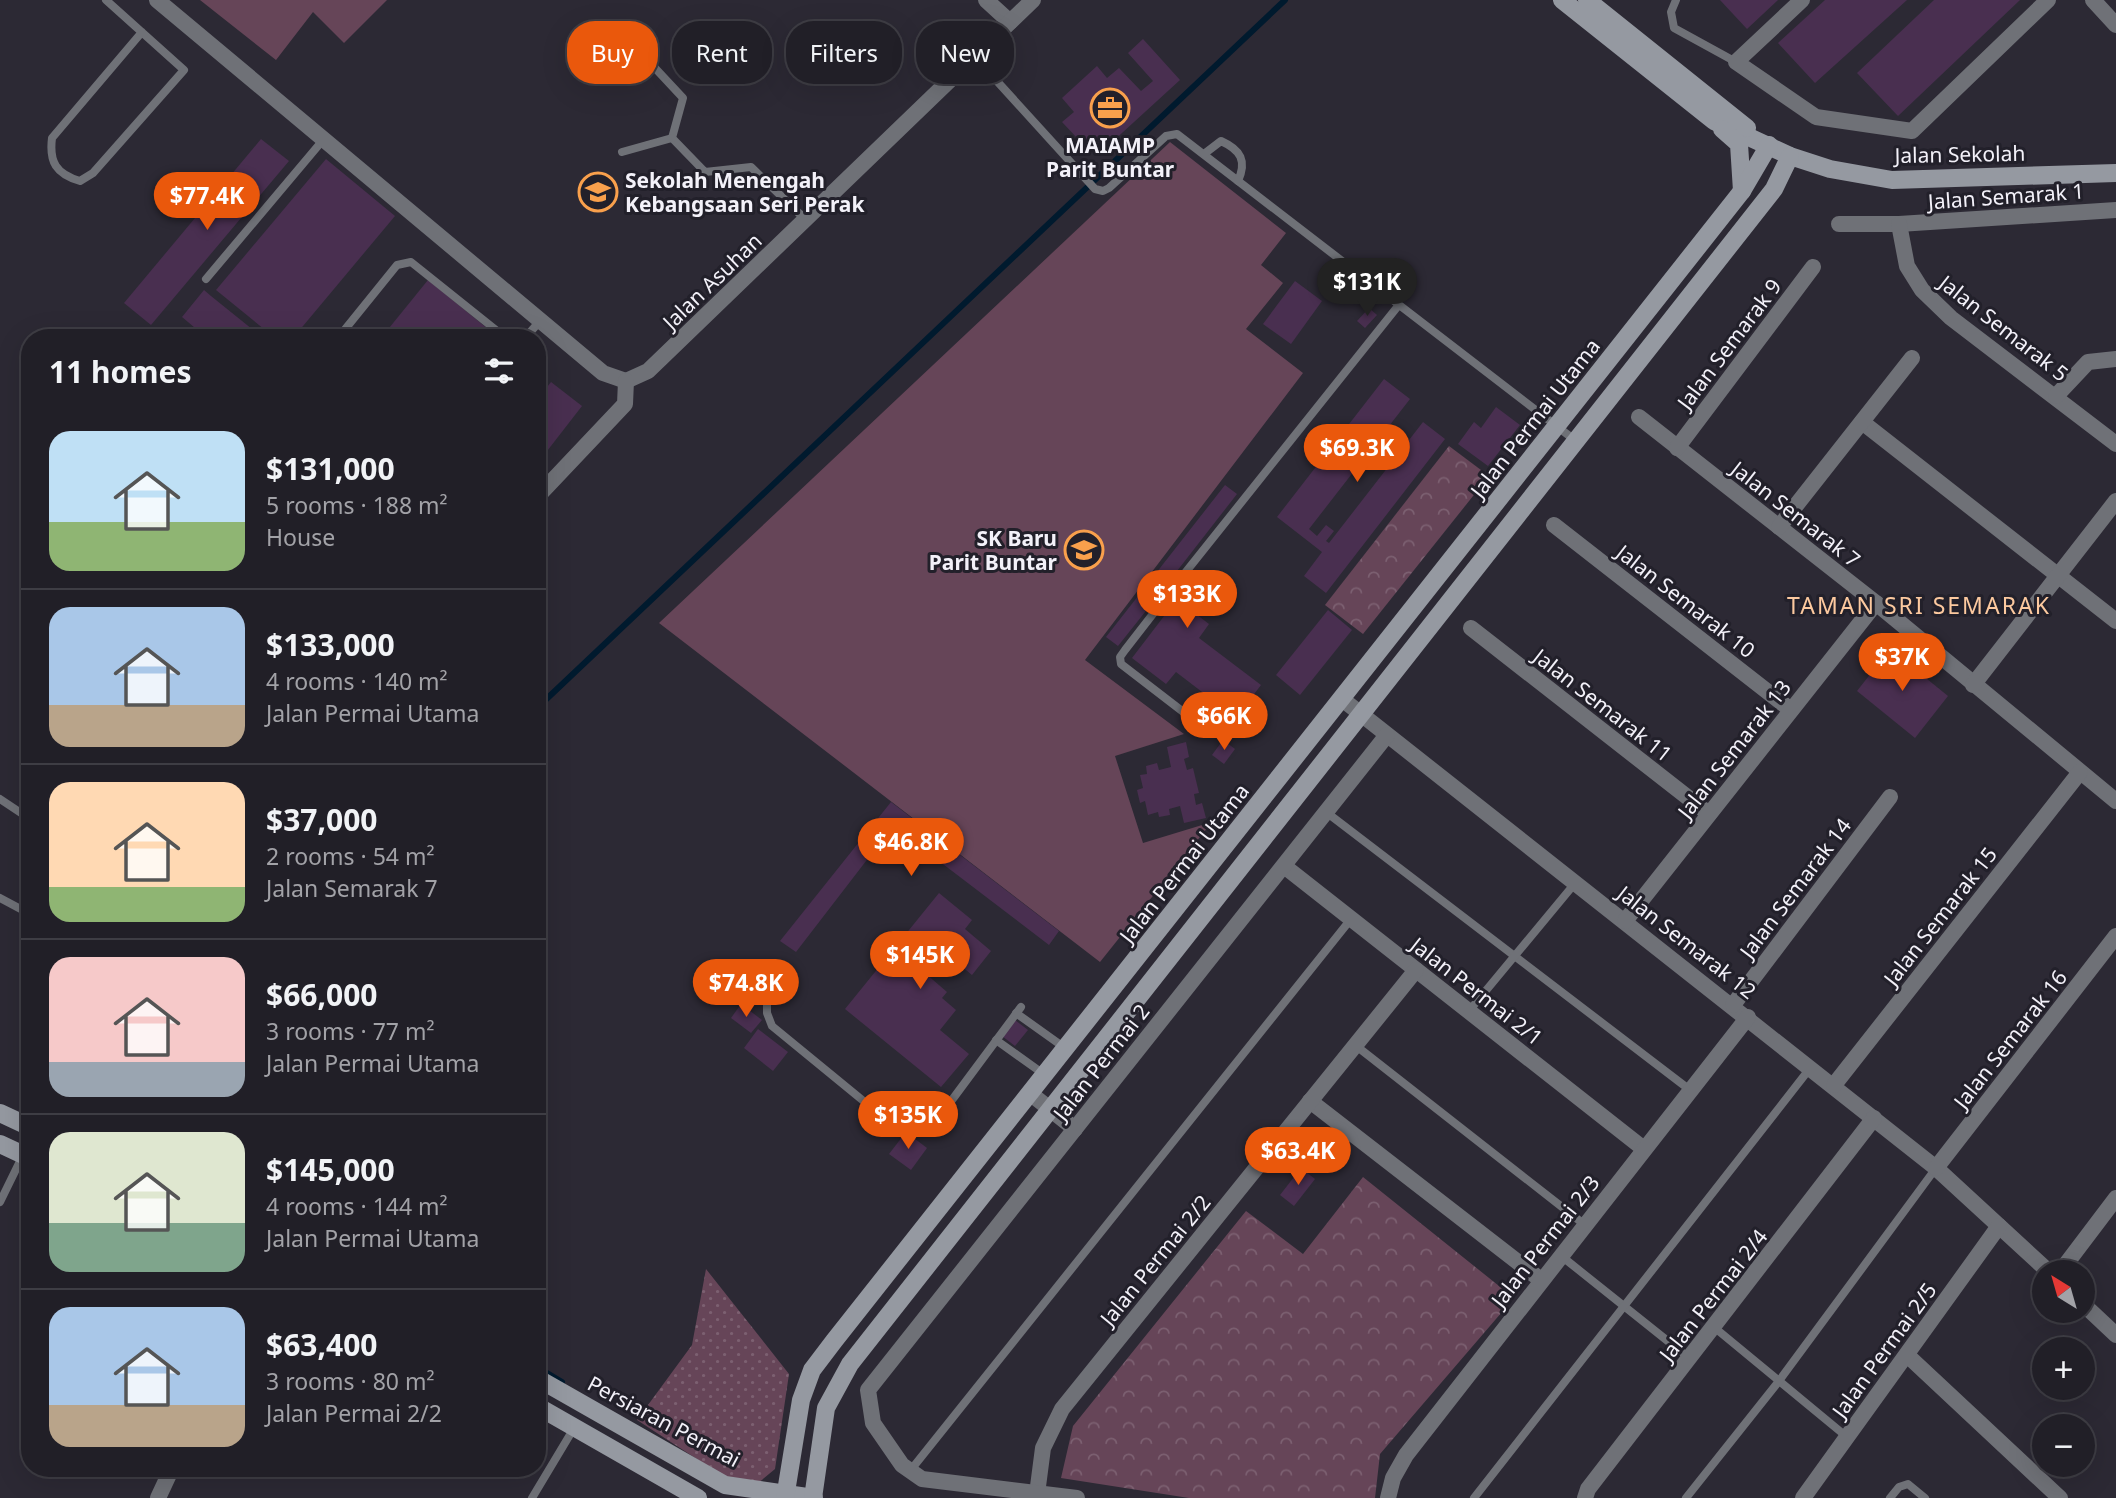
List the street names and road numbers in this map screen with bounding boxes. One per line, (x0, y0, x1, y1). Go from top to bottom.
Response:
street label: Jalan Sekolah (1892, 139, 2026, 169)
street label: Jalan Semarak 1 (1925, 177, 2085, 216)
street label: Jalan Asuhan (655, 227, 768, 337)
street label: Jalan Semarak 5 (1932, 268, 2074, 387)
street label: Jalan Semarak 9 (1669, 273, 1787, 417)
street label: Jalan Permai Utama (1463, 333, 1606, 505)
street label: Jalan Semarak 7 (1724, 454, 1866, 573)
street label: Jalan Semarak 10 (1609, 537, 1761, 664)
street label: Jalan Semarak 11 (1526, 641, 1678, 768)
street label: Jalan Semarak 13 (1670, 674, 1797, 826)
street label: Jalan Permai Utama (1112, 778, 1255, 950)
street label: Jalan Semarak 14 (1732, 812, 1857, 965)
street label: Jalan Semarak 15 (1876, 841, 2003, 993)
street label: Jalan Semarak 12 (1610, 878, 1762, 1005)
street label: Jalan Permai 2/1 (1404, 929, 1549, 1051)
street label: Jalan Semarak 16 (1946, 964, 2073, 1116)
street label: Jalan Permai 2 (1045, 998, 1155, 1128)
street label: Jalan Permai 2/3 (1483, 1169, 1605, 1314)
street label: Jalan Permai 2/2 (1092, 1189, 1216, 1333)
street label: Jalan Permai 2/4 (1651, 1223, 1773, 1368)
street label: Jalan Permai 2/5 (1824, 1277, 1943, 1425)
street label: Persiaran Permai (583, 1369, 745, 1473)

